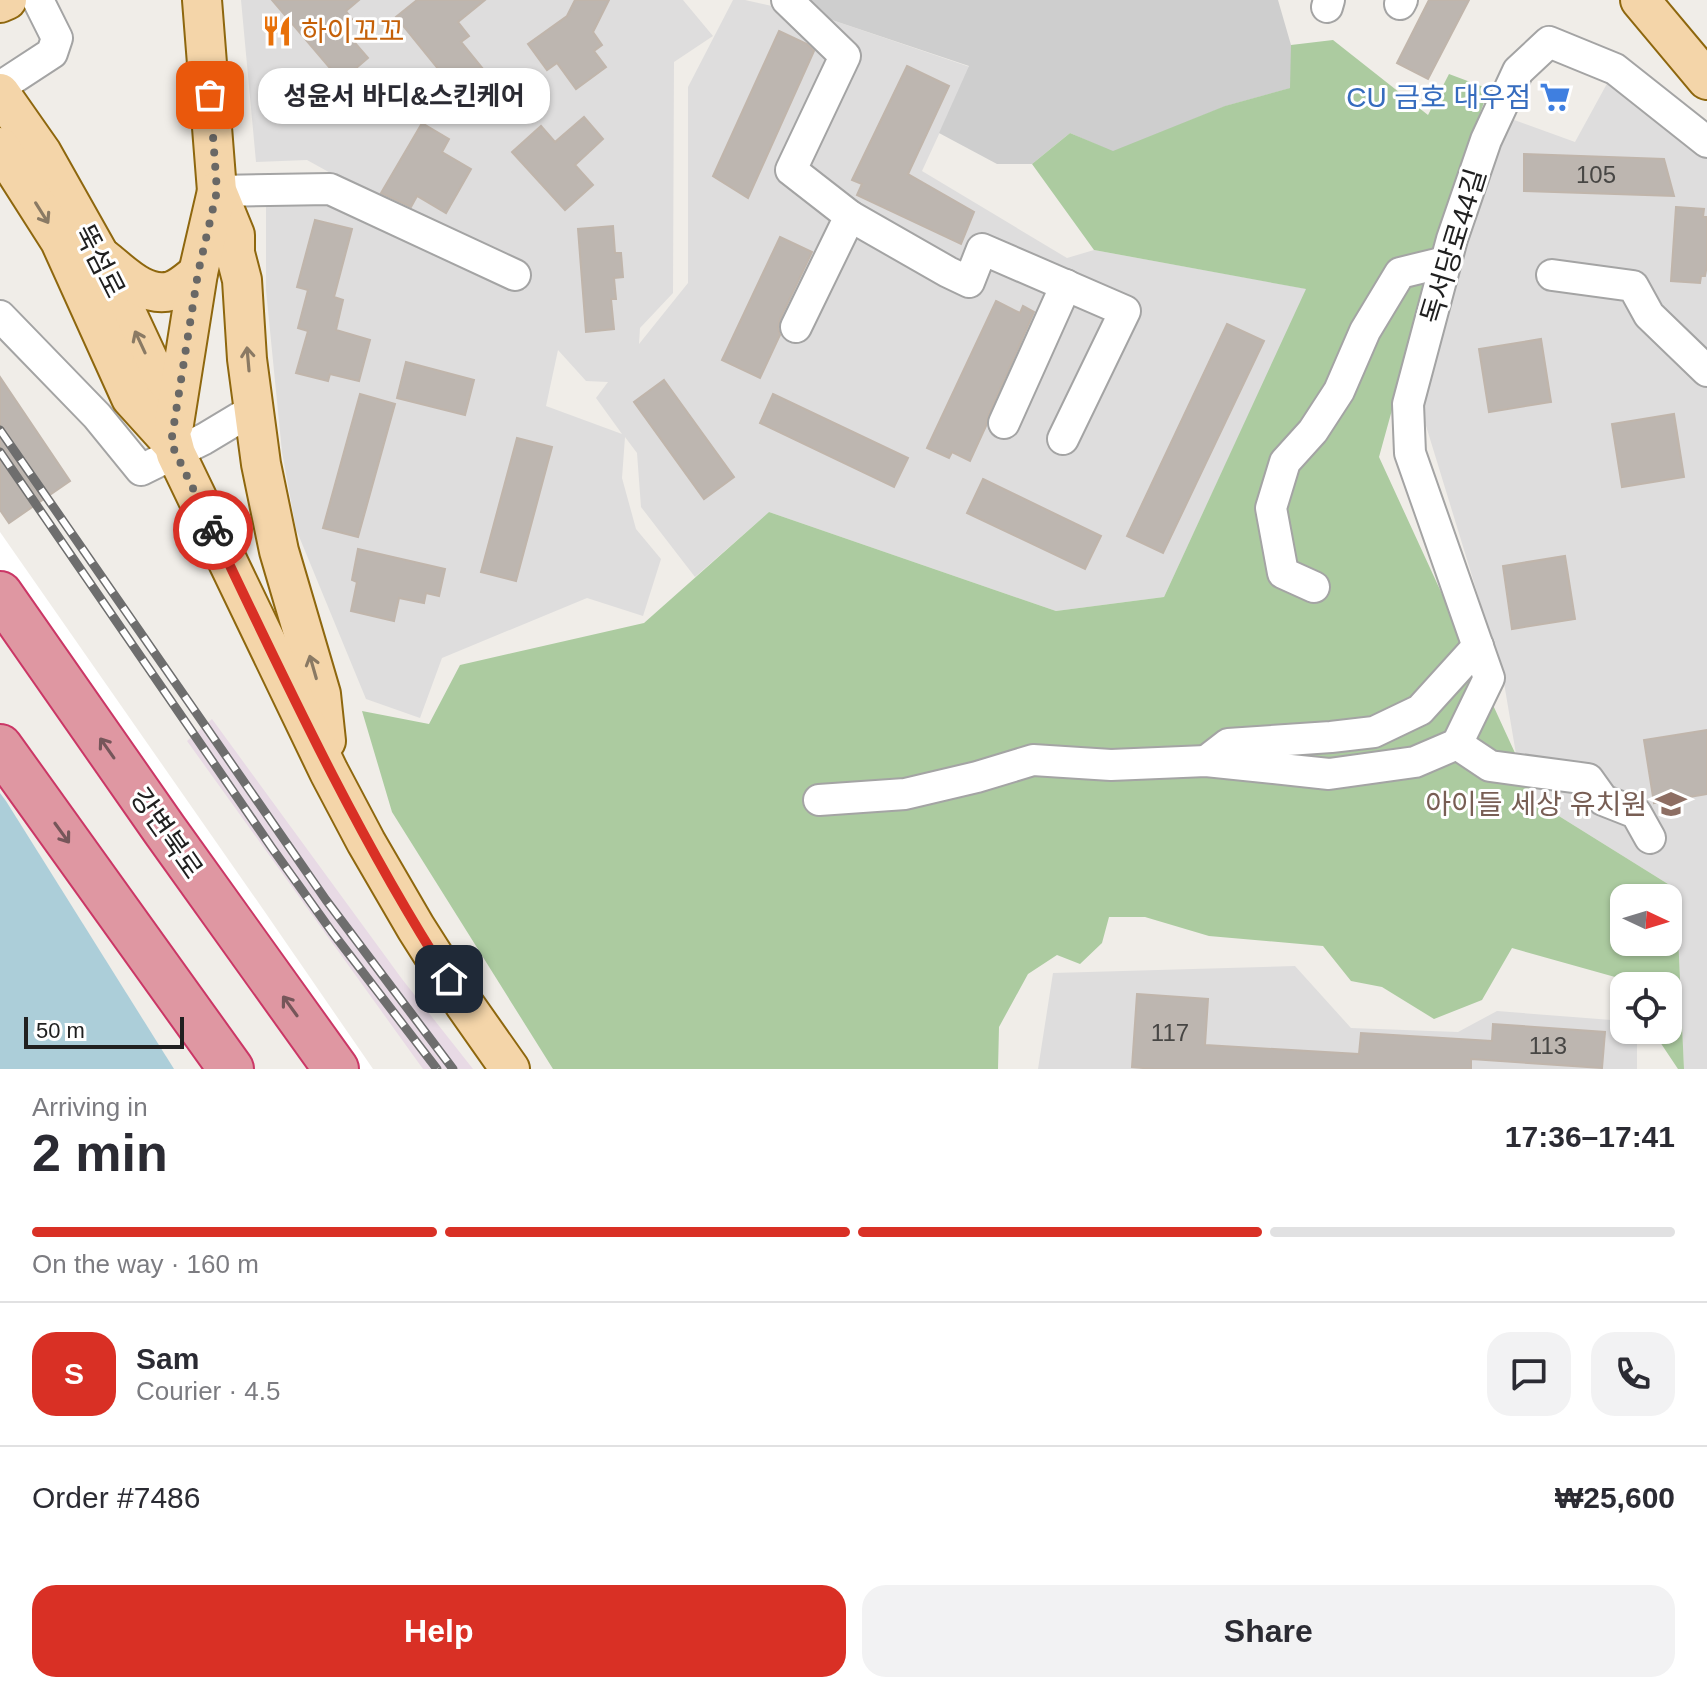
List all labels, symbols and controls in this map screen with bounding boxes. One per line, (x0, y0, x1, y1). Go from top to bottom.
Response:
restaurant icon: 하이꼬꼬 (260, 14, 294, 48)
place label: 하이꼬꼬 (301, 16, 404, 47)
pin (176, 61, 244, 129)
callout: 성윤서 바디&스킨케어 (258, 67, 550, 123)
icon: bag (188, 73, 232, 117)
supermarket icon: CU 금호 대우점 (1538, 80, 1572, 114)
text: 성윤서 바디&스킨케어 (283, 81, 525, 111)
place label: CU 금호 대우점 (1346, 82, 1531, 113)
house number: 105 (1576, 161, 1616, 188)
street label: 독서당로44길 (1415, 165, 1492, 327)
one-way arrow (33, 201, 50, 223)
street label: 뚝섬로 (68, 220, 131, 303)
one-way arrow (132, 330, 147, 354)
one-way arrow (240, 346, 255, 373)
courier (173, 490, 253, 570)
icon: bike (191, 508, 235, 552)
one-way arrow (305, 655, 320, 681)
one-way arrow (99, 738, 115, 760)
street label: 강변북로 (124, 782, 209, 884)
school or university icon: 아이들 세상 유치원 (1654, 787, 1688, 821)
place label: 아이들 세상 유치원 (1425, 789, 1647, 820)
one-way arrow (54, 822, 70, 844)
north arrow (1610, 884, 1682, 956)
map controls (1610, 884, 1682, 1044)
pin (415, 945, 483, 1013)
icon: home (427, 957, 471, 1001)
button: locate (1610, 972, 1682, 1044)
one-way arrow (282, 995, 298, 1017)
scale bar (24, 1013, 184, 1049)
text: 50 m (36, 1018, 85, 1043)
house number: 117 (1151, 1019, 1189, 1046)
house number: 113 (1529, 1032, 1567, 1059)
text: Arriving in (32, 1092, 148, 1122)
text: 17:36–17:41 (1505, 1120, 1675, 1153)
text: 2 min (32, 1124, 168, 1182)
text: On the way · 160 m (32, 1249, 259, 1279)
button: chat (1487, 1332, 1571, 1416)
button: phone (1591, 1332, 1675, 1416)
text: Sam (136, 1342, 199, 1375)
text: S (64, 1357, 84, 1390)
text: Courier · 4.5 (136, 1376, 281, 1406)
text: Order #7486 (32, 1481, 200, 1514)
text: ₩25,600 (1555, 1481, 1675, 1514)
button: Help (32, 1585, 846, 1677)
button: Share (862, 1585, 1675, 1677)

